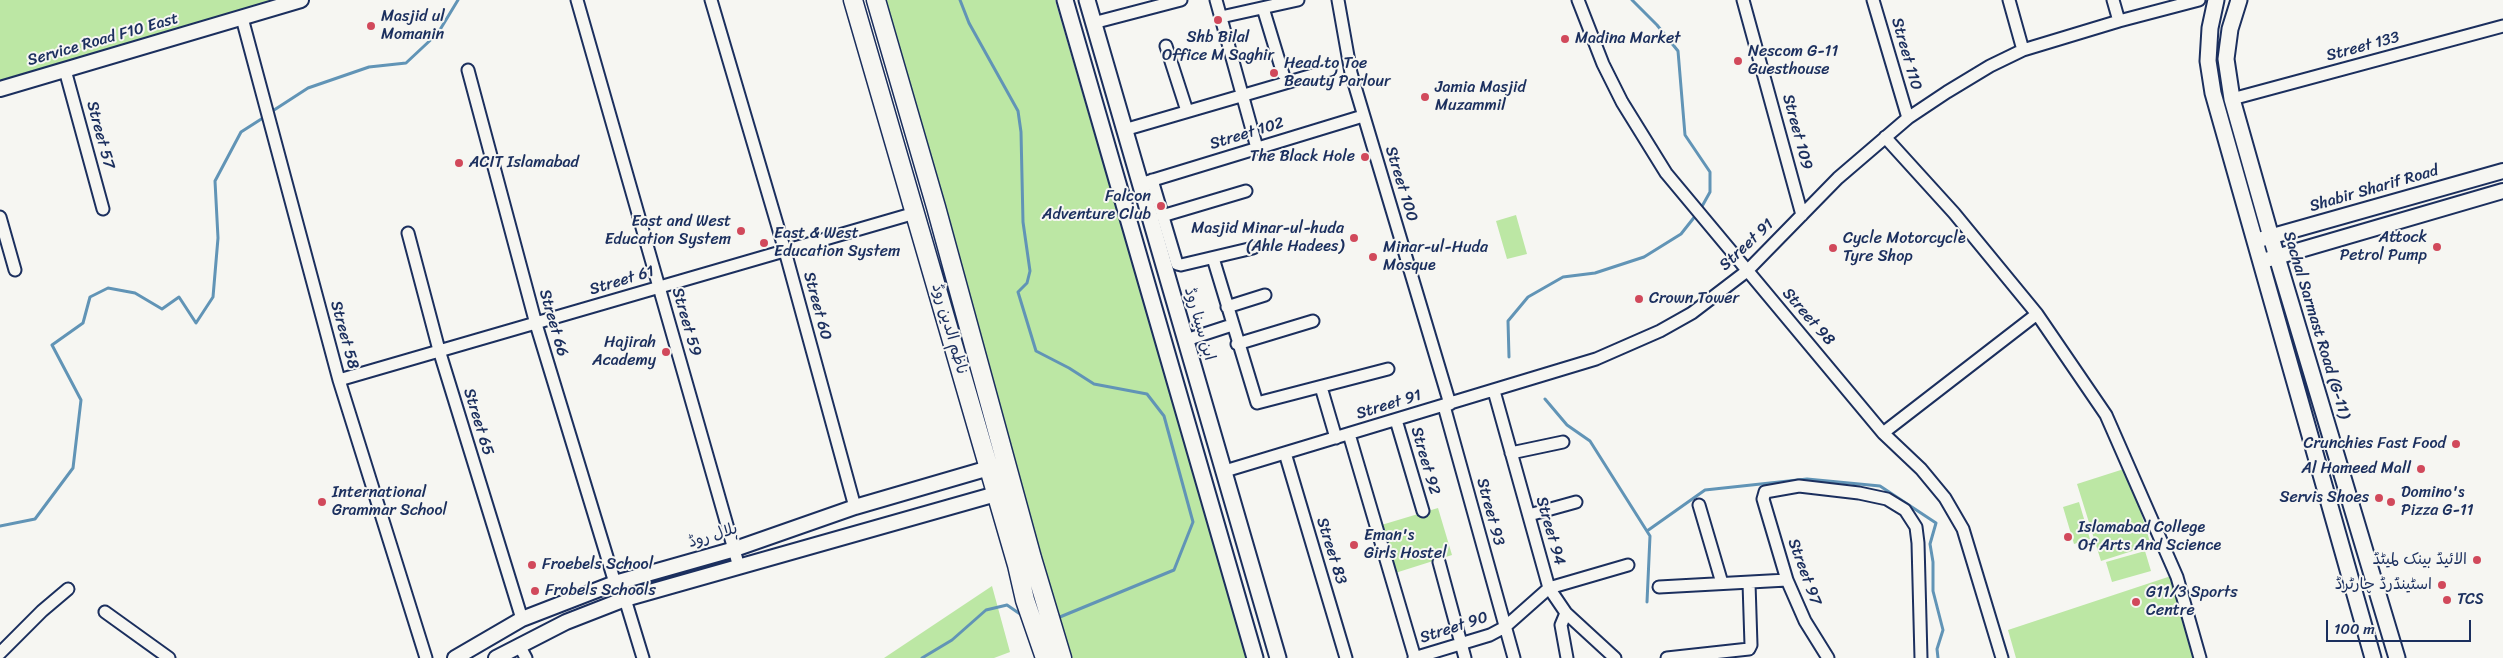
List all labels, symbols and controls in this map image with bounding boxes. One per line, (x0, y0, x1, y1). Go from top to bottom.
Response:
place label: Masjid ul Momanin (381, 7, 445, 45)
street label: Service Road F10 East (25, 9, 181, 71)
marker: Shb Bilal Office M Saghir (1212, 14, 1224, 26)
street label: Street 110 (1887, 16, 1925, 92)
marker: Masjid ul Momanin (365, 20, 377, 32)
place label: Shb Bilal Office M Saghir (1162, 28, 1274, 66)
street label: Street 133 (2324, 28, 2402, 66)
place label: Madina Market (1575, 29, 1681, 49)
marker: Madina Market (1559, 33, 1571, 45)
place label: Nescom G-11 Guesthouse (1748, 42, 1838, 80)
place label: Head to Toe Beauty Parlour (1284, 54, 1391, 92)
marker: Nescom G-11 Guesthouse (1732, 55, 1744, 67)
marker: Head to Toe Beauty Parlour (1268, 67, 1280, 79)
place label: Jamia Masjid Muzammil (1435, 78, 1526, 116)
marker: Jamia Masjid Muzammil (1419, 91, 1431, 103)
street label: Street 109 (1778, 92, 1816, 172)
street label: Street 57 (82, 99, 118, 171)
street label: Street 102 (1207, 114, 1287, 154)
street label: Street 100 (1380, 144, 1422, 224)
place label: The Black Hole (1250, 147, 1355, 167)
marker: The Black Hole (1359, 151, 1371, 163)
place label: ACIT Islamabad (469, 153, 579, 173)
marker: ACIT Islamabad (453, 157, 465, 169)
street label: Shabir Sharif Road (2307, 161, 2441, 217)
place label: Falcon Adventure Club (1042, 187, 1151, 225)
marker: Falcon Adventure Club (1155, 200, 1167, 212)
place label: East and West Education System (605, 212, 731, 250)
street label: Street 91 (1716, 215, 1778, 275)
place label: Masjid Minar-ul-huda (Ahle Hadees) (1191, 219, 1344, 257)
place label: East & West Education System (774, 224, 900, 262)
marker: East and West Education System (735, 225, 747, 237)
place label: Attock Petrol Pump (2340, 228, 2427, 266)
place label: Cycle Motorcycle Tyre Shop (1843, 229, 1966, 267)
street label: Sachal Sarmast Road (G-11) (2278, 229, 2354, 421)
marker: Masjid Minar-ul-huda (Ahle Hadees) (1348, 232, 1360, 244)
marker: East & West Education System (758, 237, 770, 249)
place label: Minar-ul-Huda Mosque (1383, 238, 1488, 276)
marker: Attock Petrol Pump (2431, 241, 2443, 253)
marker: Cycle Motorcycle Tyre Shop (1827, 242, 1839, 254)
marker: Minar-ul-Huda Mosque (1367, 251, 1379, 263)
street label: Street 61 (587, 262, 657, 300)
street label: Street 60 (799, 270, 835, 342)
street label: ناظم الدین روڈ (927, 282, 971, 376)
street label: Street 98 (1778, 284, 1838, 350)
street label: ابن سینا روڈ (1179, 285, 1219, 363)
street label: Street 59 (667, 286, 705, 358)
street label: Street 66 (534, 287, 572, 359)
place label: Crown Tower (1649, 289, 1739, 309)
marker: Crown Tower (1633, 293, 1645, 305)
street label: Street 58 (326, 299, 362, 371)
place label: Hajirah Academy (592, 333, 656, 371)
marker: Hajirah Academy (660, 346, 672, 358)
street label: Street 65 (459, 386, 497, 458)
street label: Street 91 (1354, 386, 1424, 424)
street label: Street 92 (1406, 425, 1444, 497)
place label: Crunchies Fast Food (2304, 434, 2446, 454)
marker: Crunchies Fast Food (2450, 438, 2462, 450)
place label: Al Hameed Mall (2301, 459, 2411, 479)
marker: Al Hameed Mall (2415, 463, 2427, 475)
street label: Street 93 (1472, 476, 1508, 548)
place label: International Grammar School (332, 483, 447, 521)
place label: Domino's Pizza G-11 (2401, 483, 2474, 521)
place label: Servis Shoes (2279, 488, 2369, 508)
marker: Servis Shoes (2373, 492, 2385, 504)
street label: Street 94 (1531, 494, 1569, 568)
marker: International Grammar School (316, 496, 328, 508)
marker: Domino's Pizza G-11 (2385, 496, 2397, 508)
street label: Street 83 (1312, 515, 1350, 587)
place label: Islamabad College Of Arts And Science (2078, 518, 2221, 556)
street label: ہلال روڈ (686, 519, 740, 553)
place label: Eman's Girls Hostel (1364, 526, 1447, 564)
marker: Islamabad College Of Arts And Science (2062, 531, 2074, 543)
street label: Street 97 (1783, 536, 1825, 608)
marker: Eman's Girls Hostel (1348, 539, 1360, 551)
place label: الائیڈ بینک لمیٹڈ (2373, 550, 2467, 570)
marker: الائیڈ بینک لمیٹڈ (2471, 554, 2483, 566)
place label: Froebels School (542, 555, 653, 575)
marker: Froebels School (526, 559, 538, 571)
place label: اسٹینڈرڈ چارٹرڈ (2335, 575, 2432, 595)
marker: اسٹینڈرڈ چارٹرڈ (2436, 579, 2448, 591)
place label: Frobels Schools (545, 581, 656, 601)
place label: G11/3 Sports Centre (2146, 583, 2238, 621)
marker: Frobels Schools (529, 585, 541, 597)
place label: TCS (2457, 590, 2484, 610)
marker: TCS (2441, 594, 2453, 606)
marker: G11/3 Sports Centre (2130, 596, 2142, 608)
street label: Street 90 (1417, 608, 1491, 648)
scale bar (2328, 610, 2473, 642)
text: 100 m (2334, 616, 2375, 642)

